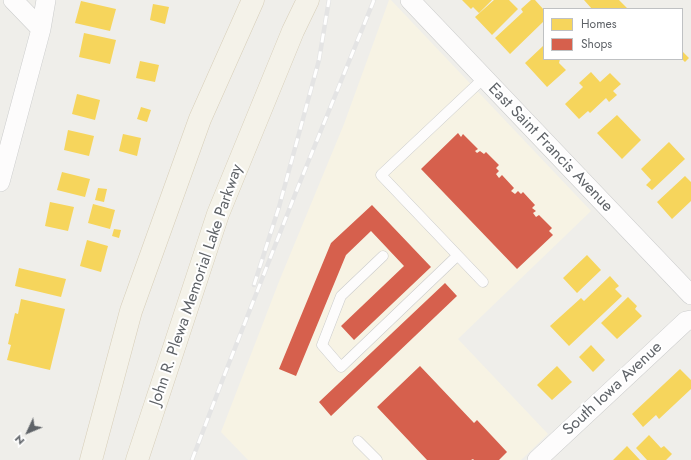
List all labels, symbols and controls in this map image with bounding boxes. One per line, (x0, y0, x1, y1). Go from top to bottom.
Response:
legend (543, 8, 683, 60)
text: Homes (581, 15, 617, 33)
text: Shops (581, 35, 612, 53)
street label: East Saint Francis Avenue (484, 80, 616, 216)
street label: John R. Plewa Memorial Lake Parkway (147, 162, 247, 408)
street label: South Iowa Avenue (559, 338, 667, 440)
north arrow (8, 412, 48, 452)
text: N (11, 432, 28, 449)

